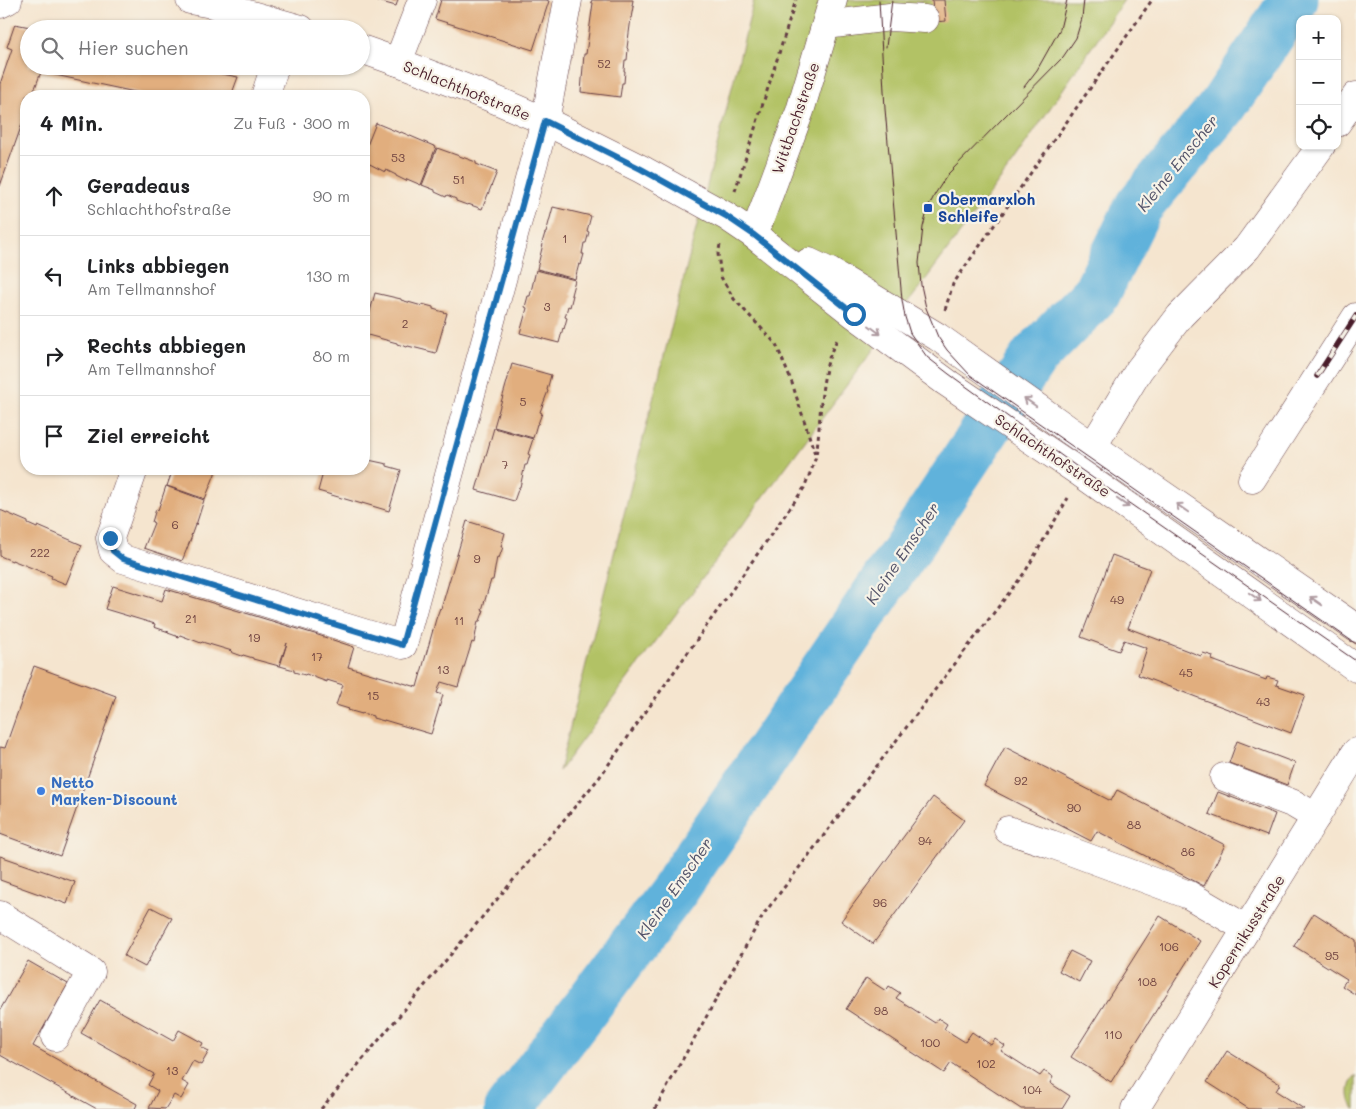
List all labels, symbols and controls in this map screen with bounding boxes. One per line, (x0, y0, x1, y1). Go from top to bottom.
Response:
map controls (1296, 15, 1341, 150)
button: + (1296, 15, 1341, 60)
search box (20, 20, 370, 75)
icon: search (38, 34, 66, 62)
text: Hier suchen (78, 35, 189, 60)
street label: Schlachthofstraße (400, 55, 534, 125)
house number: 52 (597, 55, 611, 71)
street label: Wittbachstraße (767, 60, 823, 176)
button: − (1296, 60, 1341, 105)
button: locate (1296, 105, 1341, 150)
text: 4 Min. (40, 109, 103, 136)
water label: Kleine Emscher (1132, 110, 1222, 216)
text: Zu Fuß · 300 m (233, 112, 350, 133)
house number: 53 (391, 149, 405, 165)
house number: 51 (453, 171, 465, 187)
text: Geradeaus (87, 173, 190, 198)
icon: ahead (40, 182, 68, 210)
text: 90 m (313, 185, 350, 206)
place label: Obermarxloh Schleife (938, 189, 1035, 226)
text: Schlachthofstraße (87, 198, 232, 219)
marker: Obermarxloh Schleife (922, 202, 934, 214)
house number: 1 (562, 230, 568, 246)
text: Links abbiegen (87, 253, 229, 278)
icon: left (40, 262, 68, 290)
text: 130 m (306, 265, 350, 286)
text: Am Tellmannshof (87, 278, 216, 299)
house number: 3 (543, 298, 551, 314)
route start (843, 303, 866, 326)
house number: 2 (402, 315, 408, 331)
one-way arrow (868, 324, 881, 335)
text: Rechts abbiegen (87, 333, 246, 358)
icon: right (40, 342, 68, 370)
text: 80 m (313, 345, 350, 366)
text: Am Tellmannshof (87, 358, 216, 379)
house number: 5 (520, 393, 527, 409)
one-way arrow (1023, 397, 1037, 407)
street label: Schlachthofstraße (991, 409, 1115, 501)
icon: arrive (40, 422, 68, 450)
text: Ziel erreicht (87, 423, 210, 448)
house number: 7 (502, 456, 509, 472)
water label: Kleine Emscher (860, 498, 944, 608)
one-way arrow (1116, 498, 1130, 508)
one-way arrow (1176, 503, 1190, 513)
house number: 6 (171, 516, 179, 532)
route end (99, 527, 122, 550)
house number: 222 (30, 544, 50, 560)
house number: 9 (473, 550, 481, 566)
house number: 49 (1110, 591, 1124, 607)
one-way arrow (1248, 592, 1262, 602)
one-way arrow (1309, 595, 1323, 606)
house number: 21 (185, 610, 197, 626)
house number: 11 (454, 612, 464, 628)
house number: 19 (248, 629, 260, 645)
house number: 17 (311, 648, 323, 664)
house number: 13 (437, 661, 449, 677)
house number: 45 (1179, 664, 1193, 680)
house number: 15 (367, 687, 379, 703)
house number: 43 (1256, 693, 1270, 709)
place label: Netto Marken-Discount (51, 772, 178, 809)
house number: 92 (1014, 772, 1028, 788)
marker: Netto Marken-Discount (35, 785, 47, 797)
house number: 90 (1067, 799, 1082, 815)
house number: 88 (1127, 816, 1141, 832)
house number: 94 (918, 832, 932, 848)
water label: Kleine Emscher (631, 833, 717, 943)
house number: 86 (1181, 843, 1195, 859)
street label: Kopernikusstraße (1203, 871, 1289, 991)
house number: 96 (873, 894, 887, 910)
house number: 106 (1159, 938, 1179, 954)
house number: 95 (1325, 947, 1339, 963)
house number: 108 (1137, 973, 1157, 989)
house number: 98 (874, 1002, 888, 1018)
house number: 110 (1104, 1026, 1123, 1042)
house number: 100 (920, 1034, 941, 1050)
house number: 102 (976, 1055, 996, 1071)
house number: 13 (166, 1062, 178, 1078)
house number: 104 (1022, 1081, 1042, 1097)

